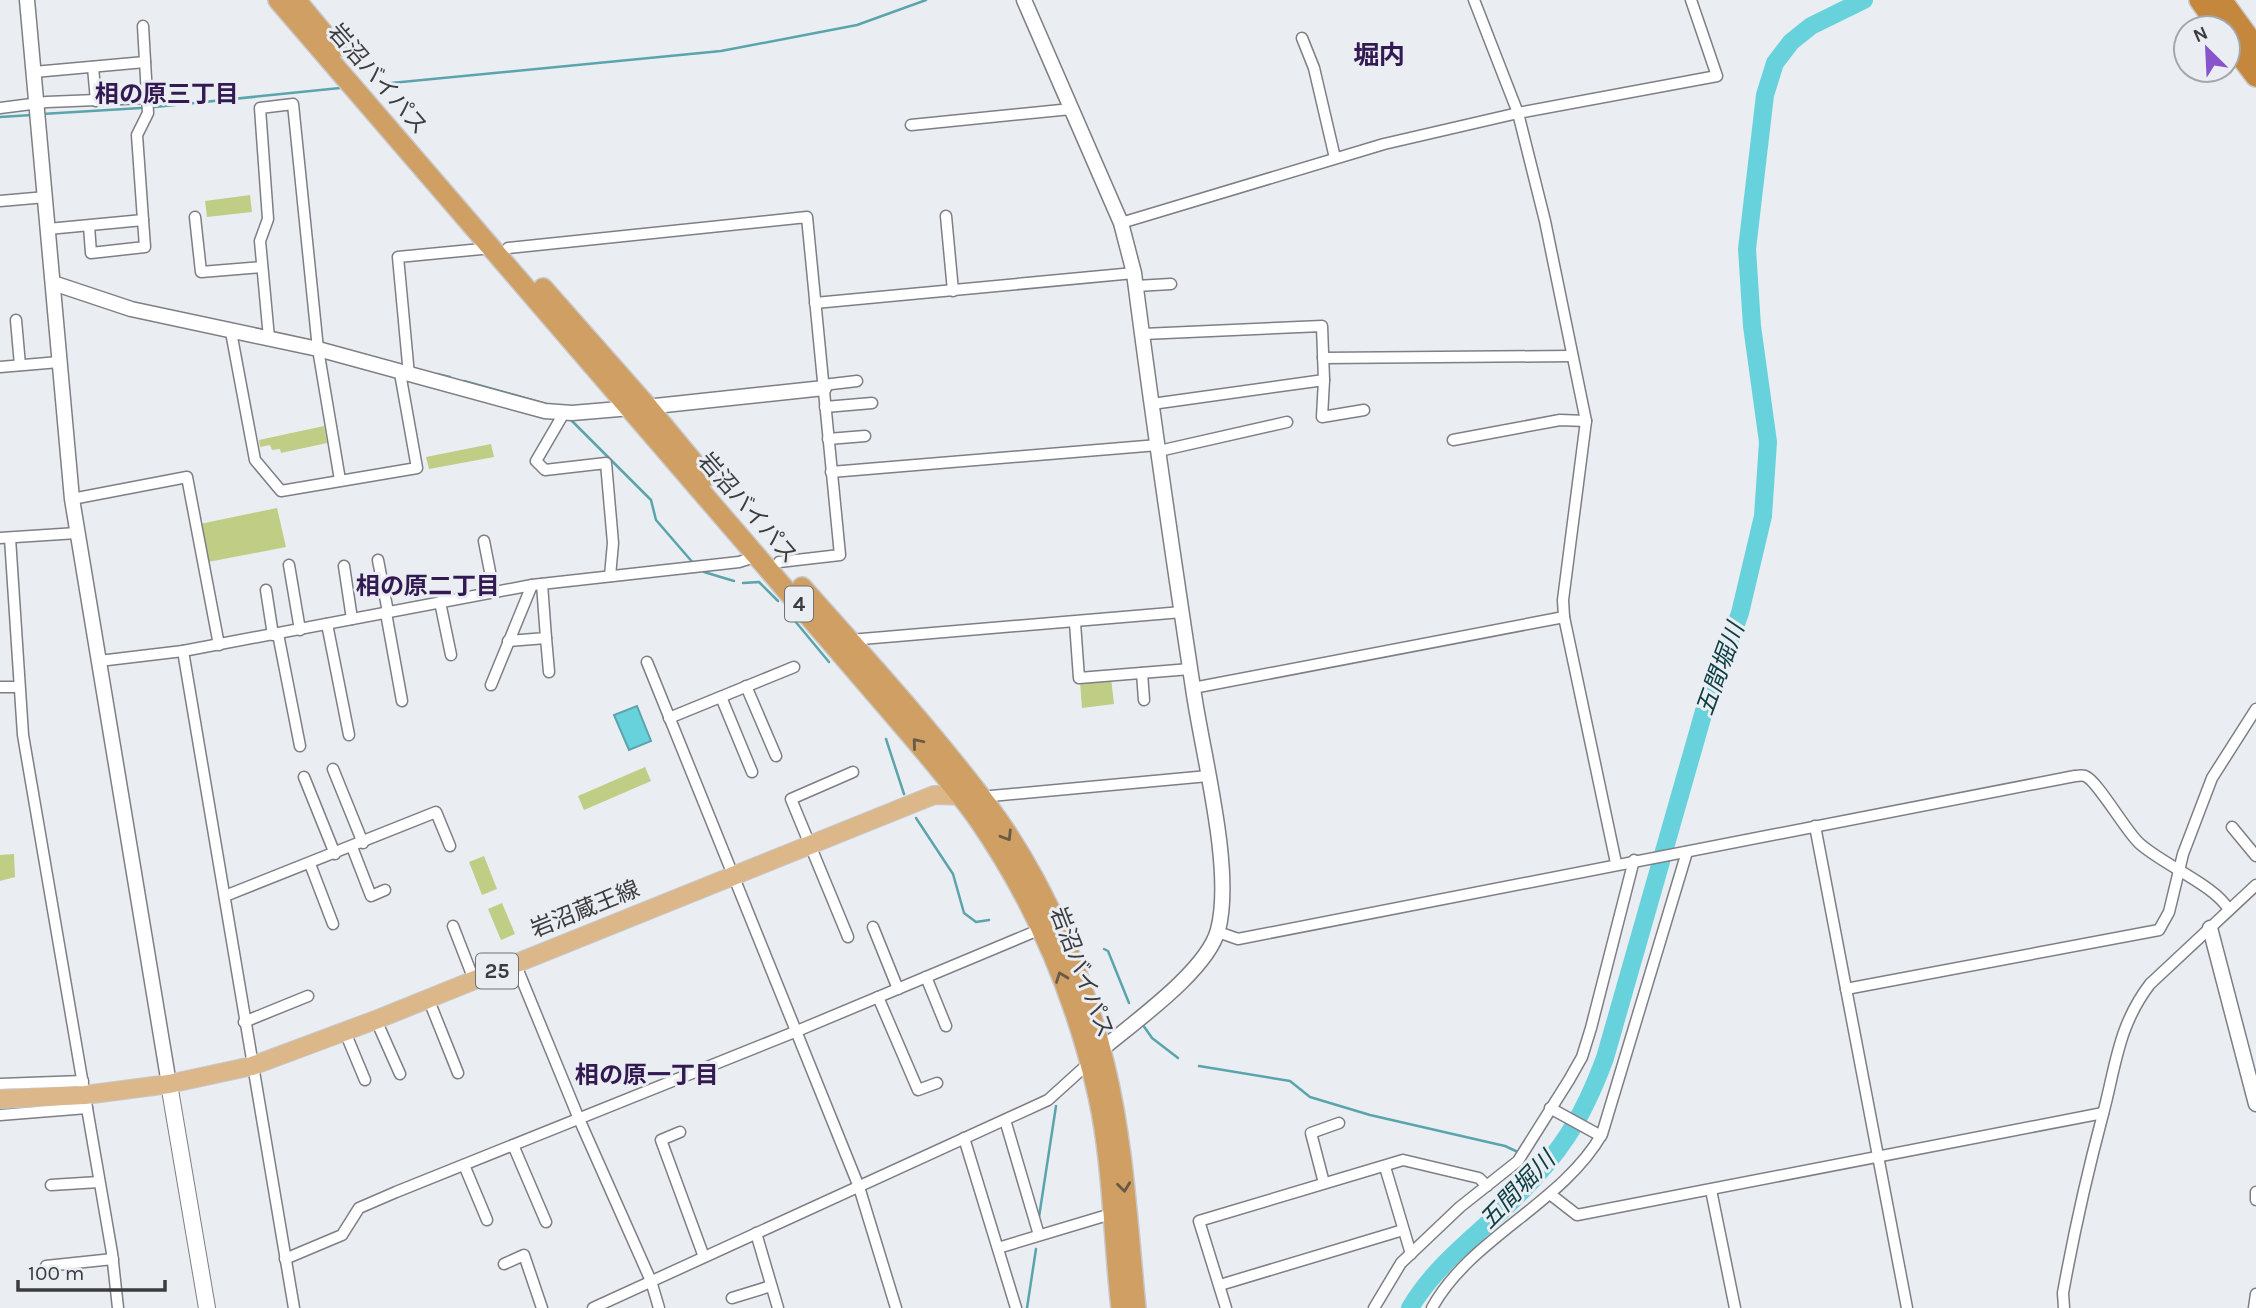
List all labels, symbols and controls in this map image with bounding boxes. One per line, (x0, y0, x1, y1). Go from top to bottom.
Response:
north arrow (2172, 14, 2242, 84)
street label: 岩沼バイパス (323, 18, 433, 140)
text: N (2190, 22, 2211, 47)
district label: 堀内 (1353, 40, 1405, 71)
district label: 相の原三丁目 (95, 80, 239, 108)
street label: 岩沼バイパス (693, 447, 803, 569)
district label: 相の原二丁目 (356, 572, 500, 600)
road number: 4 (785, 586, 813, 622)
water label: 五間堀川 (1690, 616, 1751, 719)
one-way arrow (913, 738, 925, 751)
one-way arrow (999, 828, 1012, 841)
street label: 岩沼蔵王線 (527, 875, 643, 943)
street label: 岩沼バイパス (1045, 903, 1119, 1041)
road number: 25 (476, 954, 518, 988)
one-way arrow (1055, 972, 1069, 984)
district label: 相の原一丁目 (575, 1061, 719, 1089)
water label: 五間堀川 (1474, 1144, 1562, 1234)
one-way arrow (1116, 1182, 1131, 1193)
scale bar (18, 1248, 164, 1292)
text: 100 m (28, 1261, 85, 1285)

